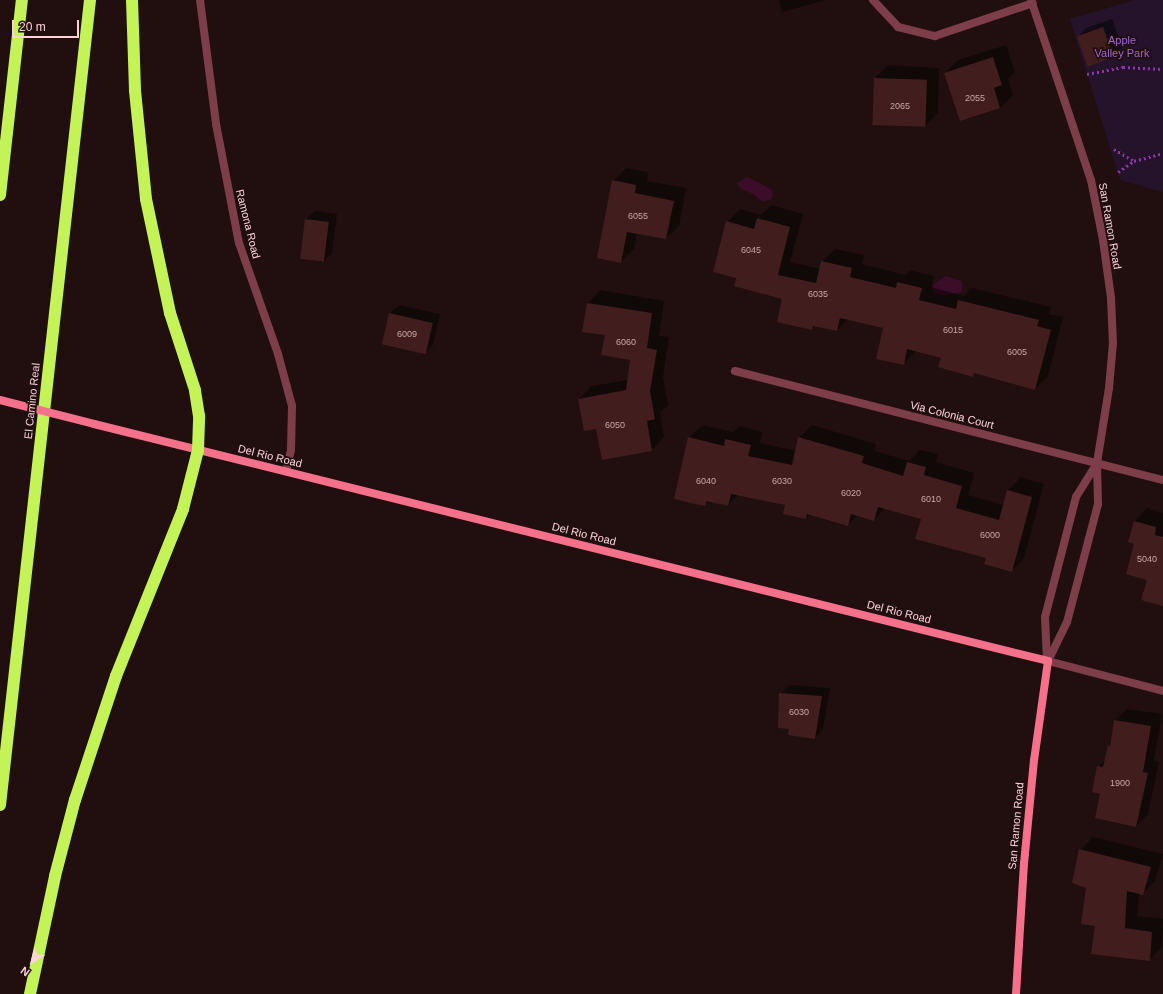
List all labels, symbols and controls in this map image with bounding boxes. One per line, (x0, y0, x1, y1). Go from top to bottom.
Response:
scale bar (14, 12, 81, 38)
text: 20 m (19, 20, 46, 34)
park label: Apple Valley Park (1095, 34, 1149, 60)
house number: 2055 (965, 93, 985, 103)
house number: 2065 (890, 101, 910, 111)
street label: San Ramon Road (1096, 182, 1124, 270)
street label: Ramona Road (233, 188, 263, 260)
house number: 6055 (628, 211, 648, 221)
house number: 6045 (741, 245, 761, 255)
house number: 6035 (808, 289, 828, 299)
house number: 6015 (943, 325, 963, 335)
house number: 6009 (397, 329, 417, 339)
house number: 6060 (616, 337, 636, 347)
house number: 6005 (1007, 347, 1027, 357)
street label: El Camino Real (21, 362, 43, 440)
street label: Via Colonia Court (909, 398, 995, 432)
house number: 6050 (605, 420, 625, 430)
street label: Del Rio Road (237, 442, 303, 470)
house number: 6040 (696, 476, 716, 486)
house number: 6030 (772, 476, 792, 486)
house number: 6020 (841, 488, 861, 498)
house number: 6010 (921, 494, 941, 504)
street label: Del Rio Road (551, 520, 617, 548)
house number: 6000 (980, 530, 1000, 540)
house number: 5040 (1137, 554, 1157, 564)
street label: Del Rio Road (866, 598, 932, 626)
house number: 6030 (789, 707, 809, 717)
house number: 1900 (1110, 778, 1130, 788)
street label: San Ramon Road (1006, 782, 1026, 870)
north arrow (12, 942, 52, 982)
text: N (18, 965, 32, 979)

